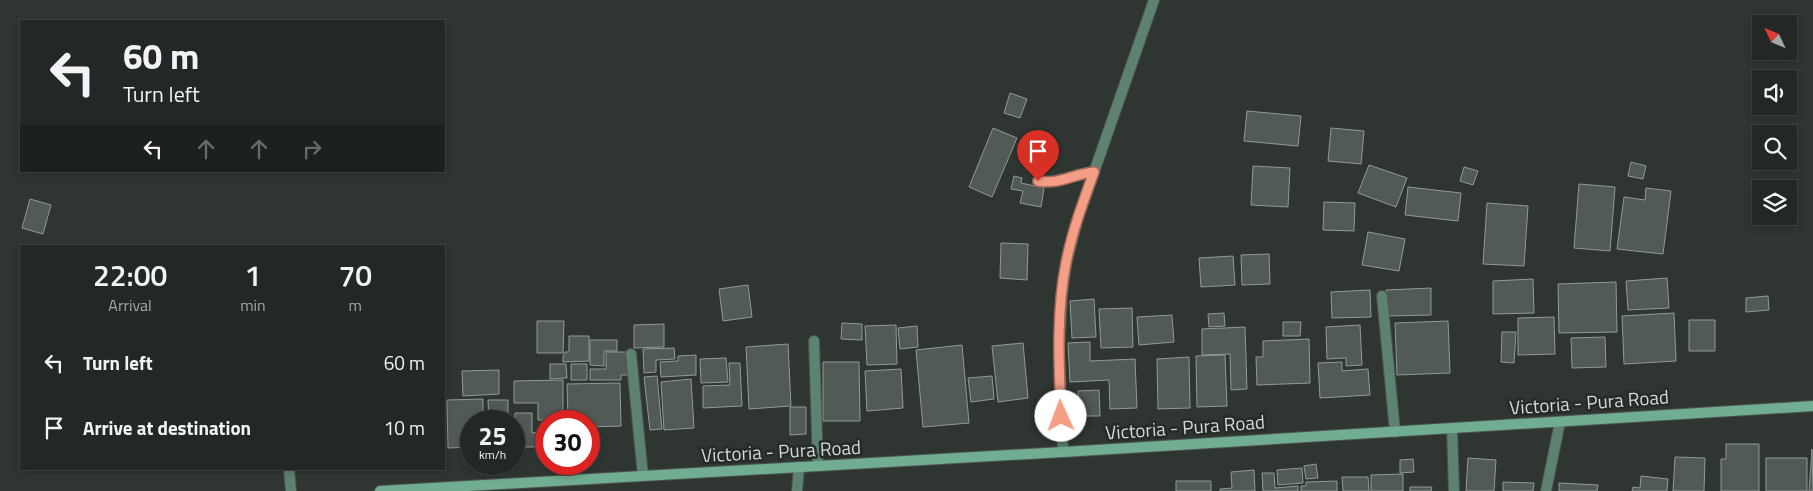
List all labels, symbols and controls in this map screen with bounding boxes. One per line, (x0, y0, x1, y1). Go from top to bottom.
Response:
north arrow (1752, 15, 1798, 60)
map controls (1752, 15, 1797, 225)
text: 60 m (123, 29, 199, 83)
icon: left (40, 40, 105, 105)
button: sound (1752, 70, 1797, 115)
text: Turn left (123, 77, 200, 111)
button: search (1752, 125, 1797, 170)
pin (1017, 130, 1059, 181)
icon: left (139, 135, 167, 163)
icon: ahead (192, 135, 220, 163)
icon: ahead (245, 135, 273, 163)
icon: right (298, 135, 326, 163)
icon: arrive (1024, 137, 1052, 165)
button: layers (1752, 180, 1797, 225)
text: 22:00 (93, 252, 167, 298)
text: 1 (244, 252, 261, 298)
text: 70 (338, 252, 372, 298)
text: Arrival (108, 293, 152, 317)
text: min (240, 293, 266, 317)
text: m (349, 293, 362, 317)
text: Turn left (83, 348, 153, 377)
text: 60 m (384, 348, 425, 377)
icon: left (40, 349, 68, 377)
street label: Victoria - Pura Road (1508, 381, 1670, 422)
position arrow (1034, 389, 1086, 441)
street label: Victoria - Pura Road (1104, 406, 1266, 447)
speed limit sign: 30 (535, 410, 600, 475)
text: Arrive at destination (83, 413, 251, 442)
text: 10 m (384, 413, 425, 442)
icon: arrive (40, 414, 68, 442)
text: 25 (478, 417, 507, 455)
street label: Victoria - Pura Road (700, 432, 862, 469)
text: km/h (479, 445, 506, 464)

